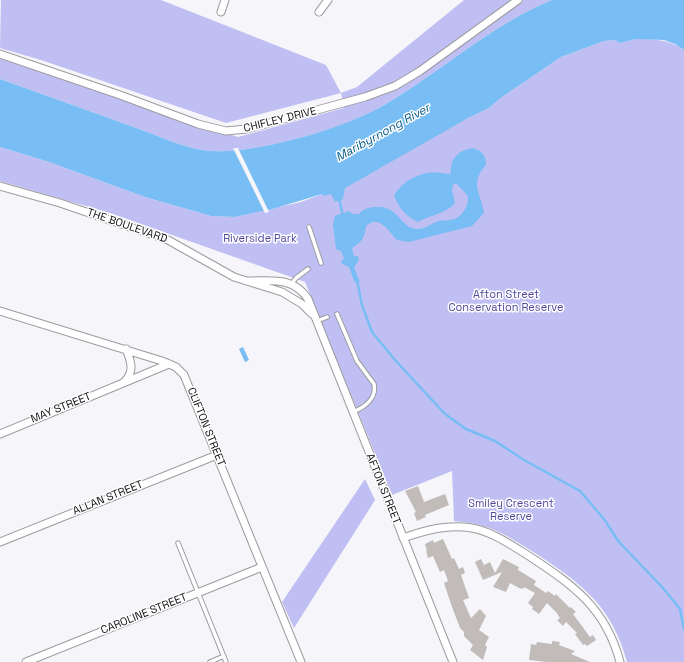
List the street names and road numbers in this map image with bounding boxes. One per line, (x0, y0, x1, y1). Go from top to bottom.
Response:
street label: CHIFLEY DRIVE (242, 105, 318, 135)
street label: THE BOULEVARD (85, 206, 169, 246)
street label: CLIFTON STREET (184, 386, 228, 468)
street label: MAY STREET (29, 390, 93, 426)
street label: AFTON STREET (363, 452, 403, 526)
street label: ALLAN STREET (71, 478, 145, 518)
street label: CAROLINE STREET (99, 591, 189, 637)

